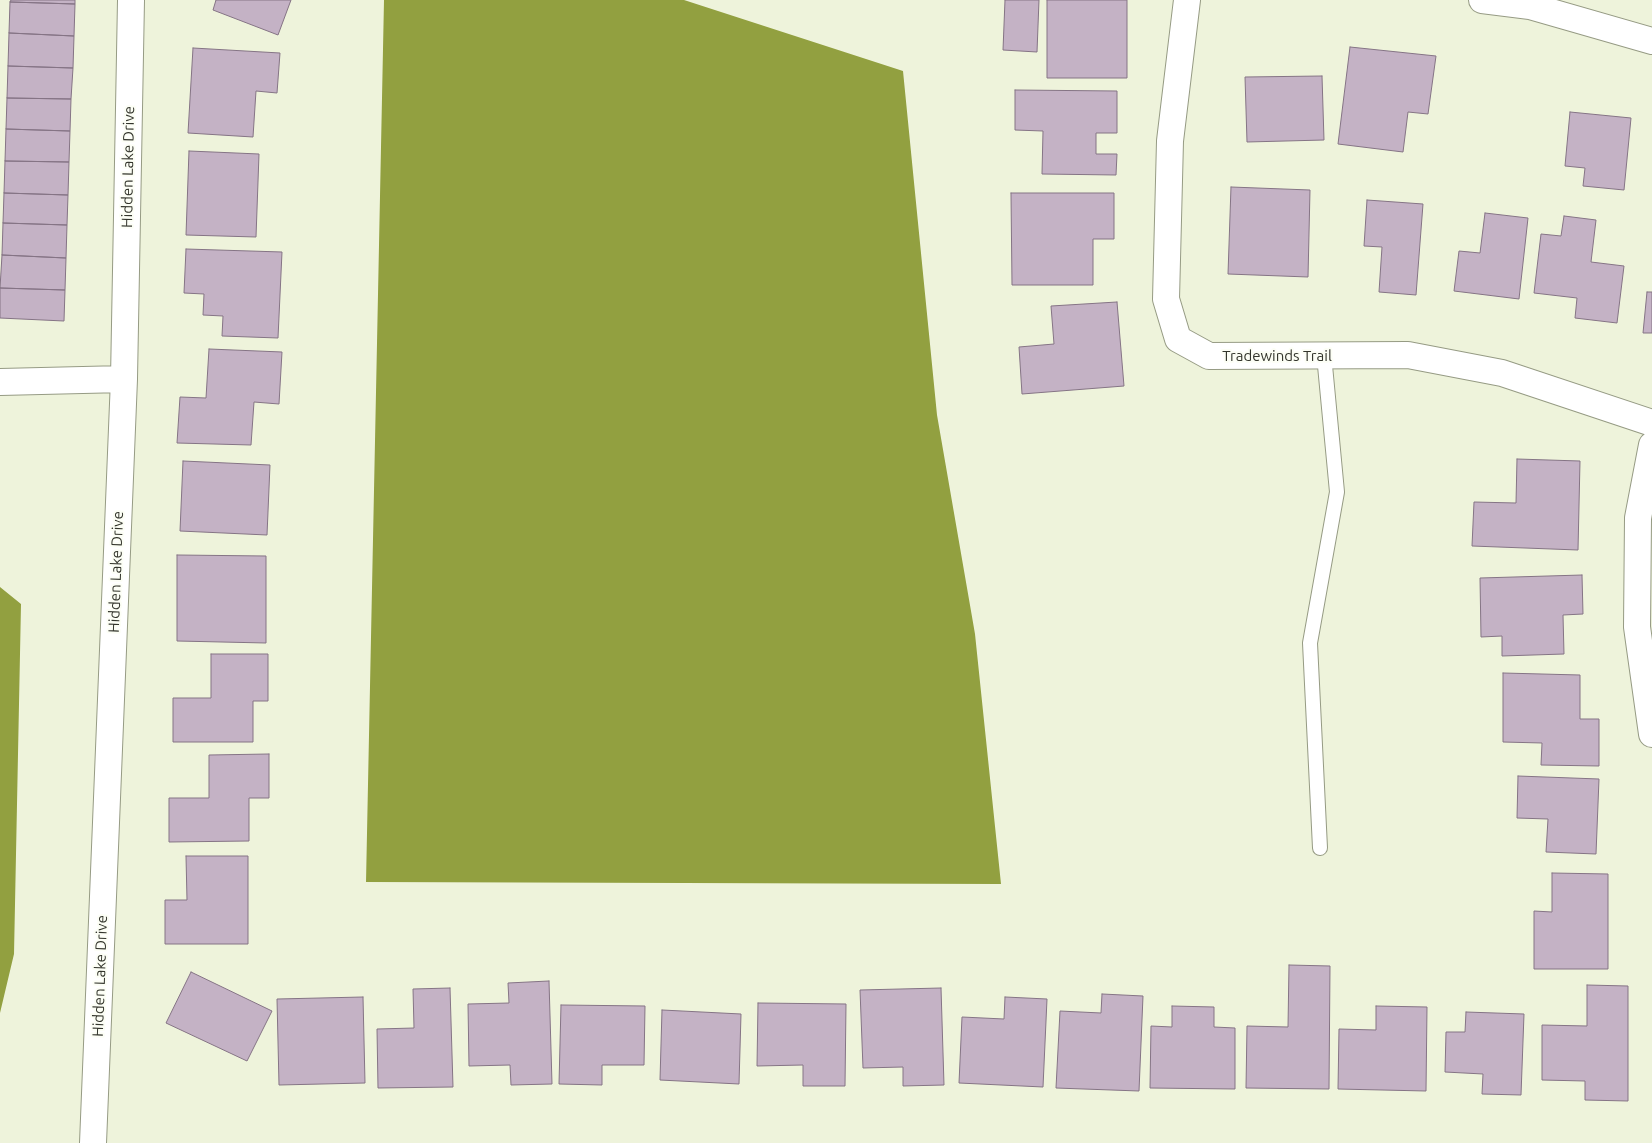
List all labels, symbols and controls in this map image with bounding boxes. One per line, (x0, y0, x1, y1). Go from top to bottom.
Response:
street label: Hidden Lake Drive (118, 106, 138, 228)
street label: Tradewinds Trail (1222, 347, 1332, 365)
street label: Hidden Lake Drive (105, 511, 127, 633)
street label: Hidden Lake Drive (89, 915, 111, 1037)

